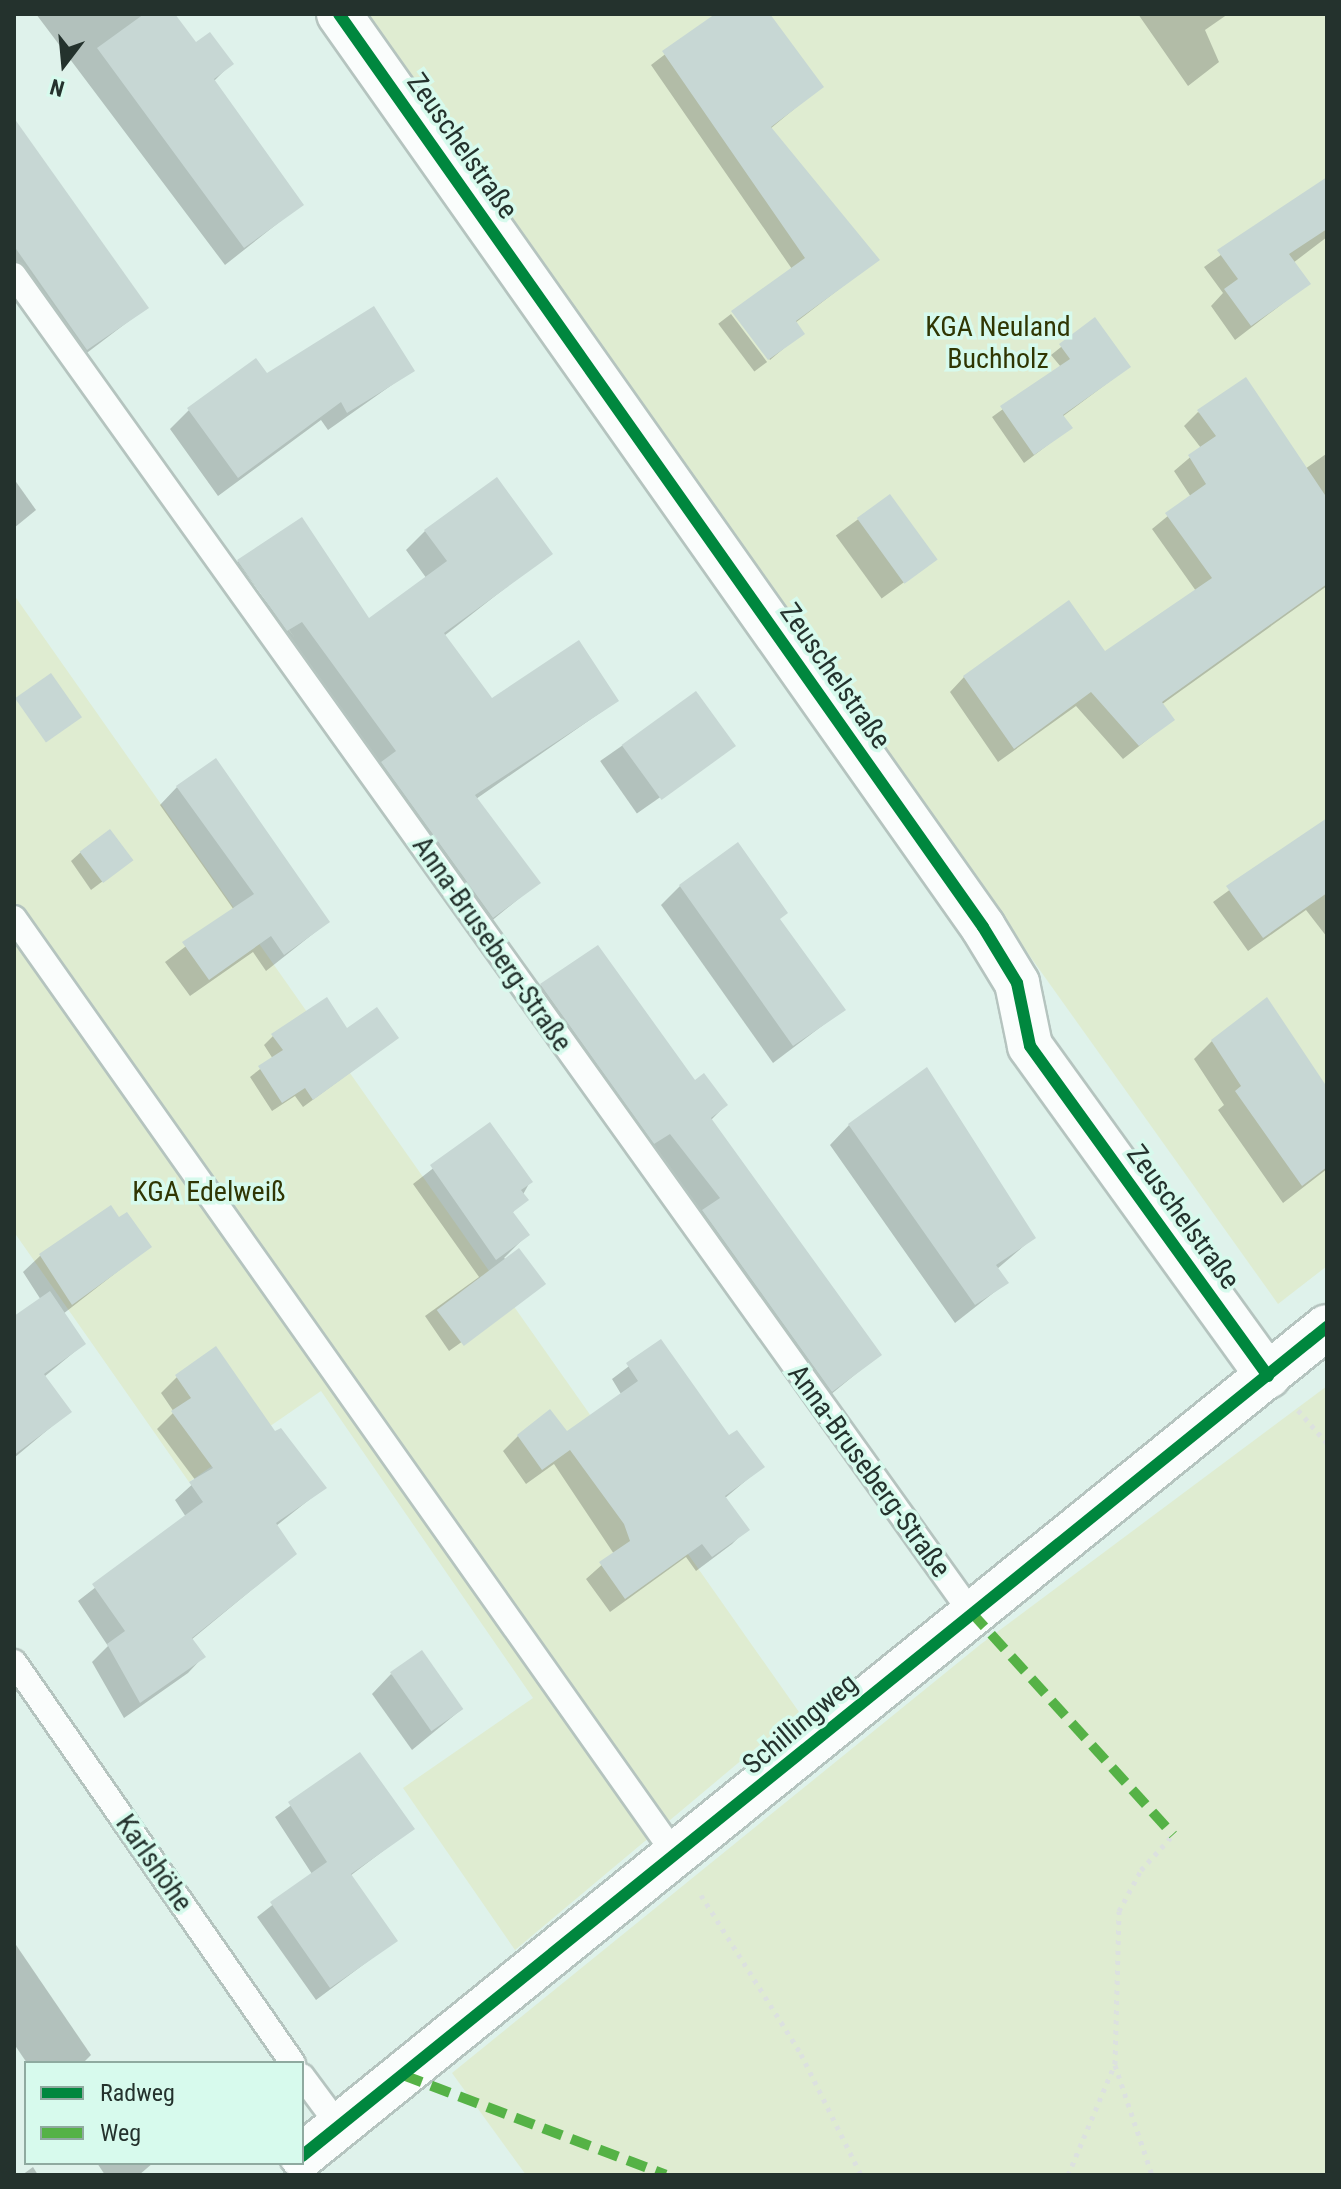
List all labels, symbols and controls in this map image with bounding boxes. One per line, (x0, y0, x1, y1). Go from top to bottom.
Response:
north arrow (24, 24, 104, 104)
street label: Zeuschelstraße (399, 67, 525, 225)
text: N (47, 74, 67, 101)
park label: KGA Neuland Buchholz (925, 310, 1071, 376)
street label: Zeuschelstraße (772, 597, 898, 755)
street label: Anna-Bruseberg-Straße (405, 830, 579, 1058)
street label: Zeuschelstraße (1119, 1138, 1247, 1296)
park label: KGA Edelweiß (132, 1175, 286, 1209)
street label: Anna-Bruseberg-Straße (781, 1358, 957, 1584)
street label: Schillingweg (736, 1666, 864, 1782)
street label: Karlshöhe (109, 1808, 199, 1918)
legend (24, 2061, 304, 2165)
text: Radweg (100, 2079, 175, 2107)
text: Weg (100, 2119, 141, 2147)

